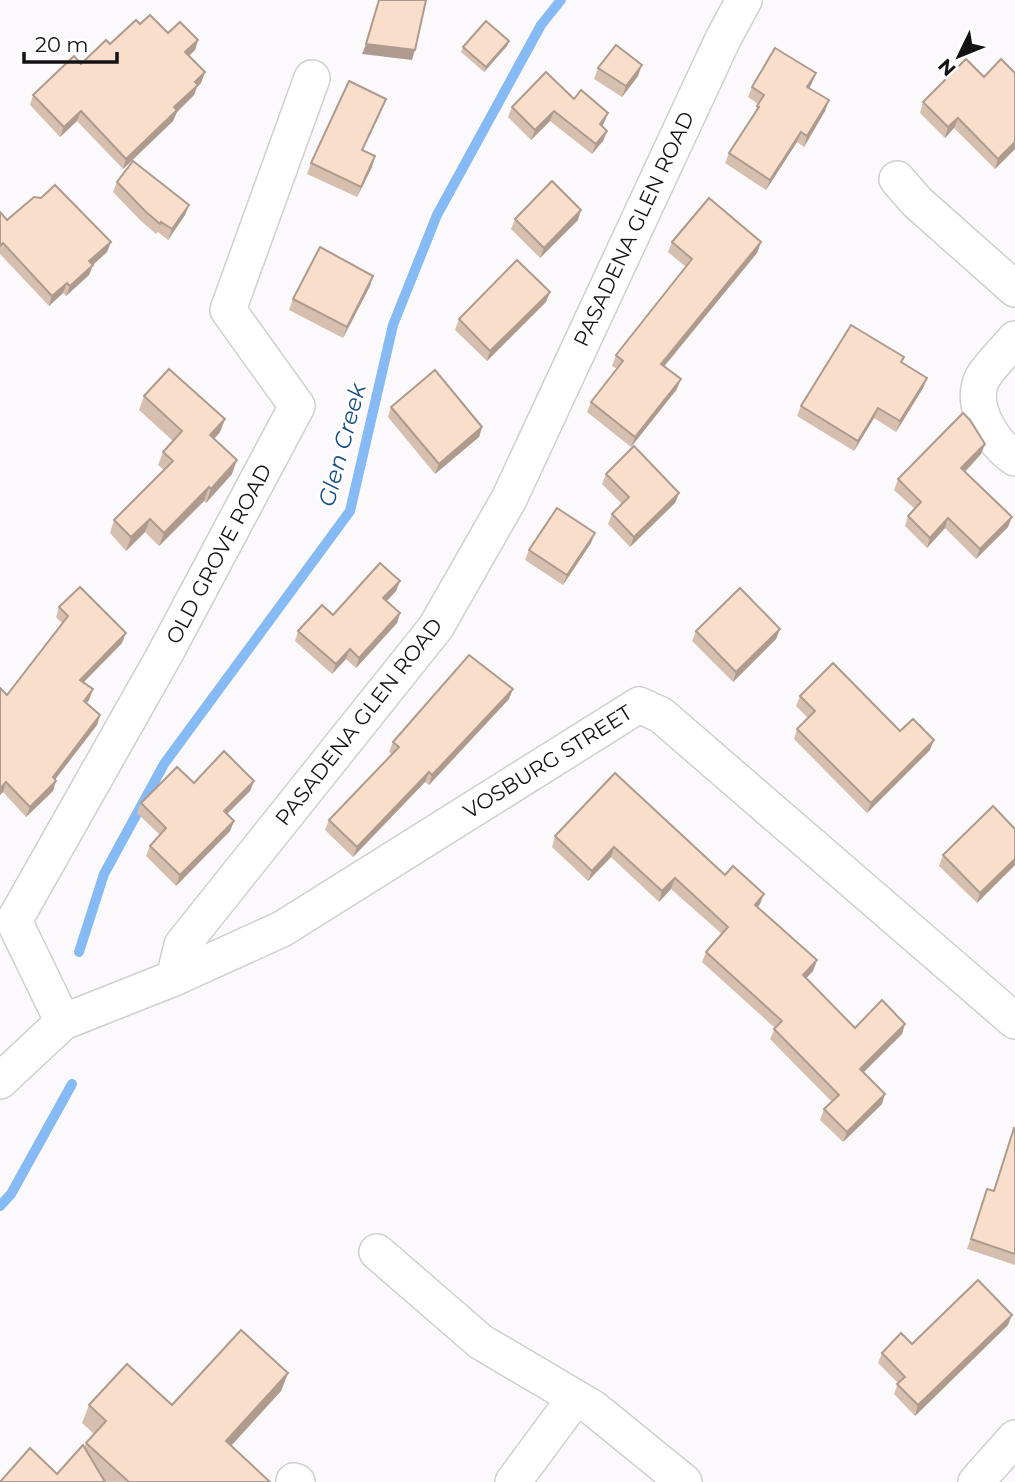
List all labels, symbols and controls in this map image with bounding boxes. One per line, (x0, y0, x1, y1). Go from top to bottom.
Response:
scale bar (24, 21, 117, 65)
north arrow (924, 21, 994, 91)
text: 20 m (35, 32, 89, 57)
text: N (933, 54, 961, 81)
street label: PASADENA GLEN ROAD (568, 107, 699, 350)
water label: Glen Creek (312, 379, 372, 510)
street label: OLD GROVE ROAD (160, 459, 277, 648)
street label: PASADENA GLEN ROAD (270, 613, 447, 830)
street label: VOSBURG STREET (459, 700, 637, 824)

